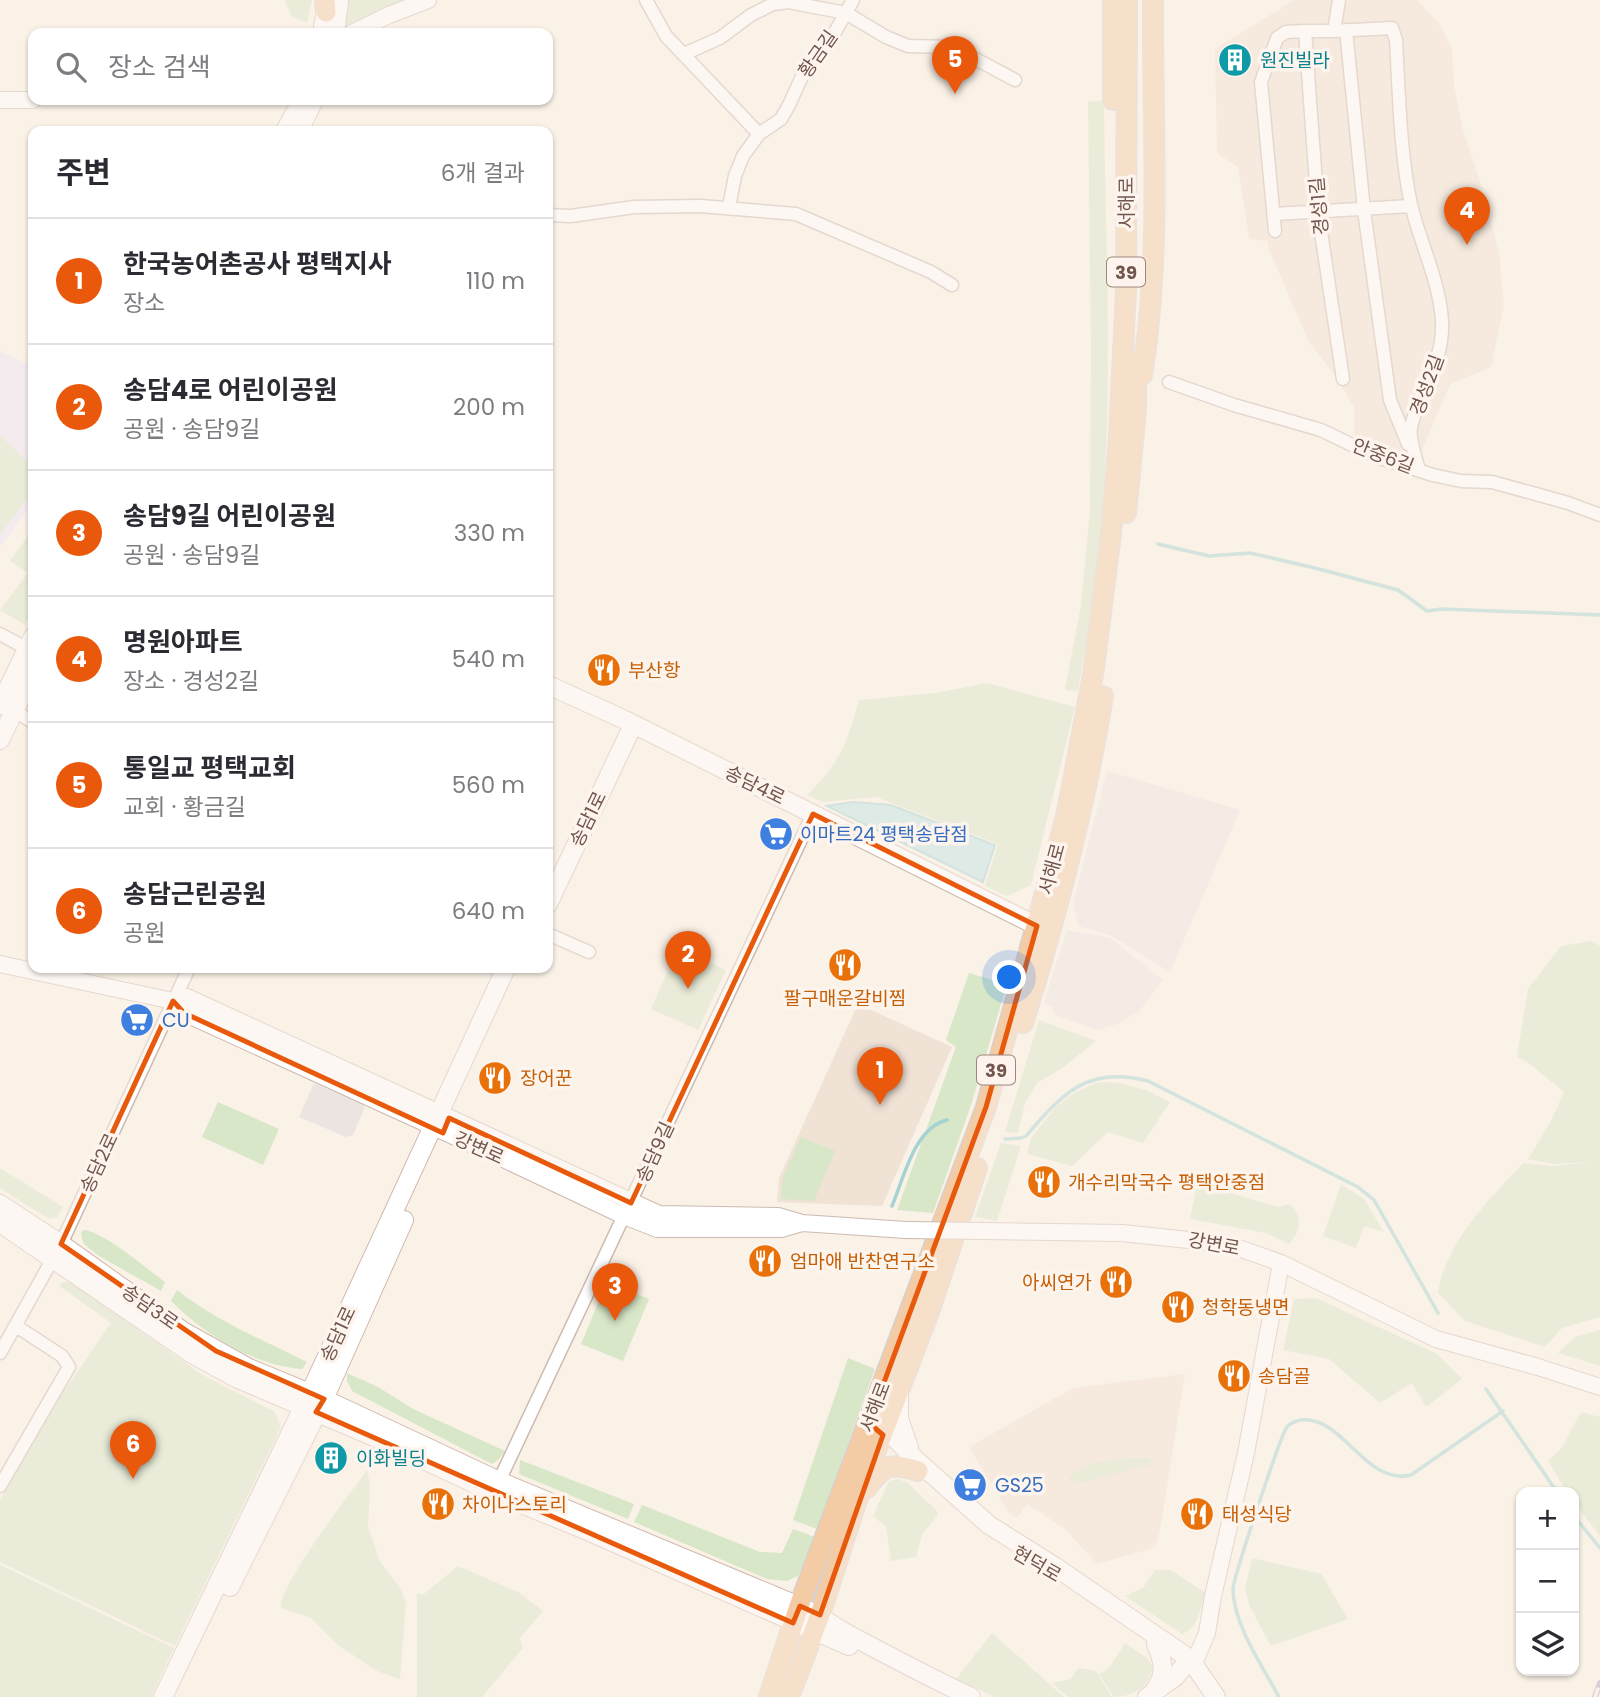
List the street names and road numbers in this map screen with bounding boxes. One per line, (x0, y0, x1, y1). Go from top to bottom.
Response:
street label: 황금길 (792, 25, 844, 83)
street label: 경성1길 (1303, 176, 1335, 236)
street label: 서해로 (1113, 177, 1140, 229)
road number: 39 (1107, 258, 1145, 286)
street label: 경성2길 (1403, 351, 1451, 419)
street label: 안중6길 (1348, 432, 1418, 480)
street label: 송담4로 (720, 759, 790, 811)
street label: 송담1로 (563, 787, 613, 851)
street label: 서해로 (1032, 840, 1072, 898)
road number: 39 (977, 1056, 1015, 1084)
street label: 송담9길 (629, 1117, 681, 1187)
street label: 강변로 (450, 1125, 508, 1171)
street label: 송담2로 (73, 1129, 125, 1197)
street label: 강변로 (1186, 1226, 1242, 1262)
street label: 송담3로 (116, 1278, 184, 1336)
street label: 송담1로 (313, 1302, 363, 1366)
street label: 서해로 (853, 1378, 897, 1436)
street label: 현덕로 (1008, 1539, 1066, 1589)

